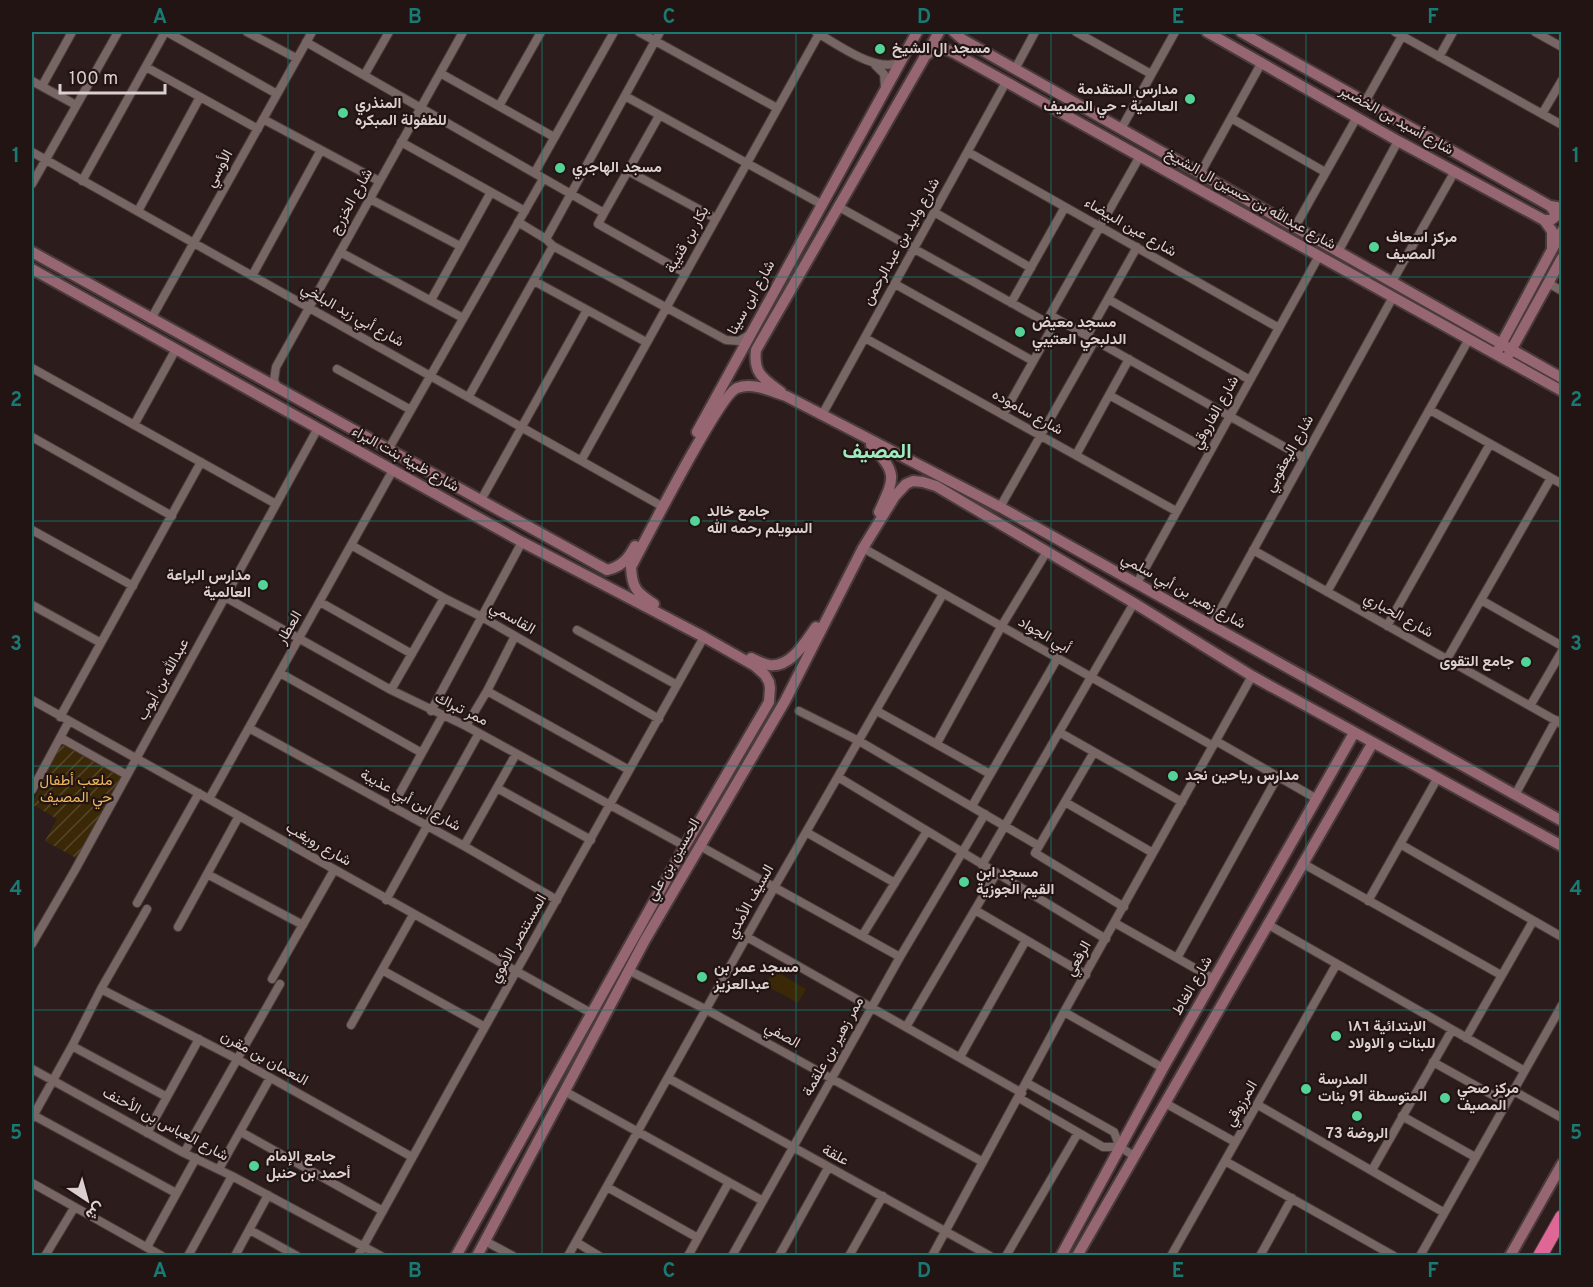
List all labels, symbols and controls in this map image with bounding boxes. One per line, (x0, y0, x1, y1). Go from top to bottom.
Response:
text: A (153, 5, 167, 31)
text: B (408, 5, 422, 31)
text: C (663, 5, 675, 31)
text: D (917, 5, 931, 31)
text: E (1172, 5, 1184, 31)
text: F (1427, 5, 1439, 31)
place label: مسجد ال الشيخ (892, 40, 990, 59)
marker: مسجد ال الشيخ (873, 42, 887, 56)
scale bar (60, 57, 165, 95)
text: 100 m (69, 68, 118, 91)
place label: مدارس المتقدمة العالمية - حي المصيف (1043, 81, 1178, 119)
street label: شارع أسيد بن الخضير (1335, 81, 1456, 160)
marker: مدارس المتقدمة العالمية - حي المصيف (1183, 92, 1197, 106)
place label: المنذري للطفولة المبكره (355, 95, 447, 131)
marker: المنذري للطفولة المبكره (336, 106, 350, 120)
text: 1 (12, 144, 20, 170)
street label: شارع عبدالله بن حسين ال الشيخ (1161, 144, 1339, 255)
text: 1 (1572, 144, 1580, 170)
street label: الأوسي (201, 146, 240, 192)
place label: مسجد الهاجري (572, 159, 662, 180)
marker: مسجد الهاجري (553, 161, 567, 175)
street label: شارع الخزرج (326, 166, 378, 238)
street label: شارع وليد بن عبدالرحمن (859, 175, 945, 309)
street label: شارع عين البيضاء (1081, 194, 1180, 262)
street label: بكار بن قتيبة (662, 203, 714, 277)
place label: مركز اسعاف المصيف (1386, 229, 1457, 265)
marker: مركز اسعاف المصيف (1367, 240, 1381, 254)
street label: شارع ابن سينا (724, 257, 780, 339)
street label: شارع أبي زيد البلخي (296, 280, 407, 354)
place label: مسجد معيض الدلبحي العتيبي (1032, 314, 1126, 352)
marker: مسجد معيض الدلبحي العتيبي (1013, 325, 1027, 339)
street label: شارع الفاروقي (1188, 373, 1246, 454)
street label: شارع ساموده (988, 386, 1066, 440)
text: 2 (10, 388, 22, 414)
text: 2 (1570, 388, 1582, 414)
street label: شارع اليعقوبي (1261, 412, 1321, 497)
street label: شارع ظبية بنت البراء (348, 423, 462, 497)
district label: المصيف (842, 439, 912, 466)
place label: جامع خالد السويلم رحمه الله (707, 503, 812, 539)
marker: جامع خالد السويلم رحمه الله (688, 514, 702, 528)
street label: شارع زهير بن أبي سلمي (1116, 550, 1249, 636)
place label: مدارس البراعة العالمية (166, 567, 251, 603)
marker: مدارس البراعة العالمية (256, 578, 270, 592)
street label: شارع الحباري (1359, 589, 1436, 645)
street label: القاسمي (485, 598, 538, 641)
street label: العطار (272, 608, 307, 649)
street label: أبي الجواد (1013, 613, 1074, 661)
text: 3 (10, 632, 22, 658)
text: 3 (1570, 632, 1582, 658)
street label: عبدالله بن أيوب (133, 635, 194, 724)
place label: جامع التقوى (1439, 653, 1514, 672)
marker: جامع التقوى (1519, 655, 1533, 669)
street label: ممر تبراك (431, 689, 491, 731)
street label: شارع ابن أبي عذيبة (355, 766, 464, 838)
place label: مدارس رياحين نجد (1185, 767, 1299, 786)
marker: مدارس رياحين نجد (1166, 769, 1180, 783)
park label: ملعب أطفال حي المصيف (39, 772, 113, 810)
street label: الحسين بن علي (643, 815, 707, 906)
street label: شارع رويغب (282, 819, 354, 871)
street label: السيف الأمدي (722, 861, 781, 943)
place label: مسجد ابن القيم الجوزية (976, 864, 1054, 900)
marker: مسجد ابن القيم الجوزية (957, 875, 971, 889)
text: 4 (10, 877, 22, 903)
text: 4 (1570, 877, 1582, 903)
street label: المستنصر الأموي (485, 891, 554, 988)
street label: الرقعي (1062, 938, 1098, 981)
street label: شارع الغاط (1168, 953, 1218, 1019)
place label: مسجد عمر بن عبدالعزيز (713, 959, 799, 995)
marker: مسجد عمر بن عبدالعزيز (695, 970, 709, 984)
street label: ممر زهير بن علقمة (799, 994, 869, 1100)
place label: الابتدائية ١٨٦ للبنات و الاولاد (1348, 1018, 1436, 1054)
street label: الصفي (760, 1019, 803, 1055)
street label: النعمان بن مقرن (217, 1027, 311, 1091)
marker: الابتدائية ١٨٦ للبنات و الاولاد (1329, 1029, 1343, 1043)
place label: المدرسة المتوسطة 91 بنات (1318, 1071, 1427, 1107)
street label: المرزوقي (1221, 1078, 1264, 1131)
place label: مركز صحي المصيف (1457, 1080, 1519, 1116)
marker: المدرسة المتوسطة 91 بنات (1299, 1082, 1313, 1096)
street label: شارع العباس بن الأحنف (99, 1083, 232, 1166)
marker: مركز صحي المصيف (1438, 1091, 1452, 1105)
marker: الروضة 73 (1350, 1109, 1364, 1123)
text: 5 (10, 1121, 22, 1147)
text: 5 (1570, 1121, 1582, 1147)
place label: الروضة 73 (1326, 1125, 1388, 1144)
street label: علقة (818, 1141, 852, 1171)
place label: جامع الإمام أحمد بن حنبل (266, 1148, 351, 1184)
marker: جامع الإمام أحمد بن حنبل (247, 1159, 261, 1173)
north arrow (57, 1170, 117, 1230)
text: ش (81, 1197, 108, 1224)
text: A (153, 1259, 167, 1285)
text: B (408, 1259, 422, 1285)
text: C (663, 1259, 675, 1285)
text: D (917, 1259, 931, 1285)
text: E (1172, 1259, 1184, 1285)
text: F (1427, 1259, 1439, 1285)

